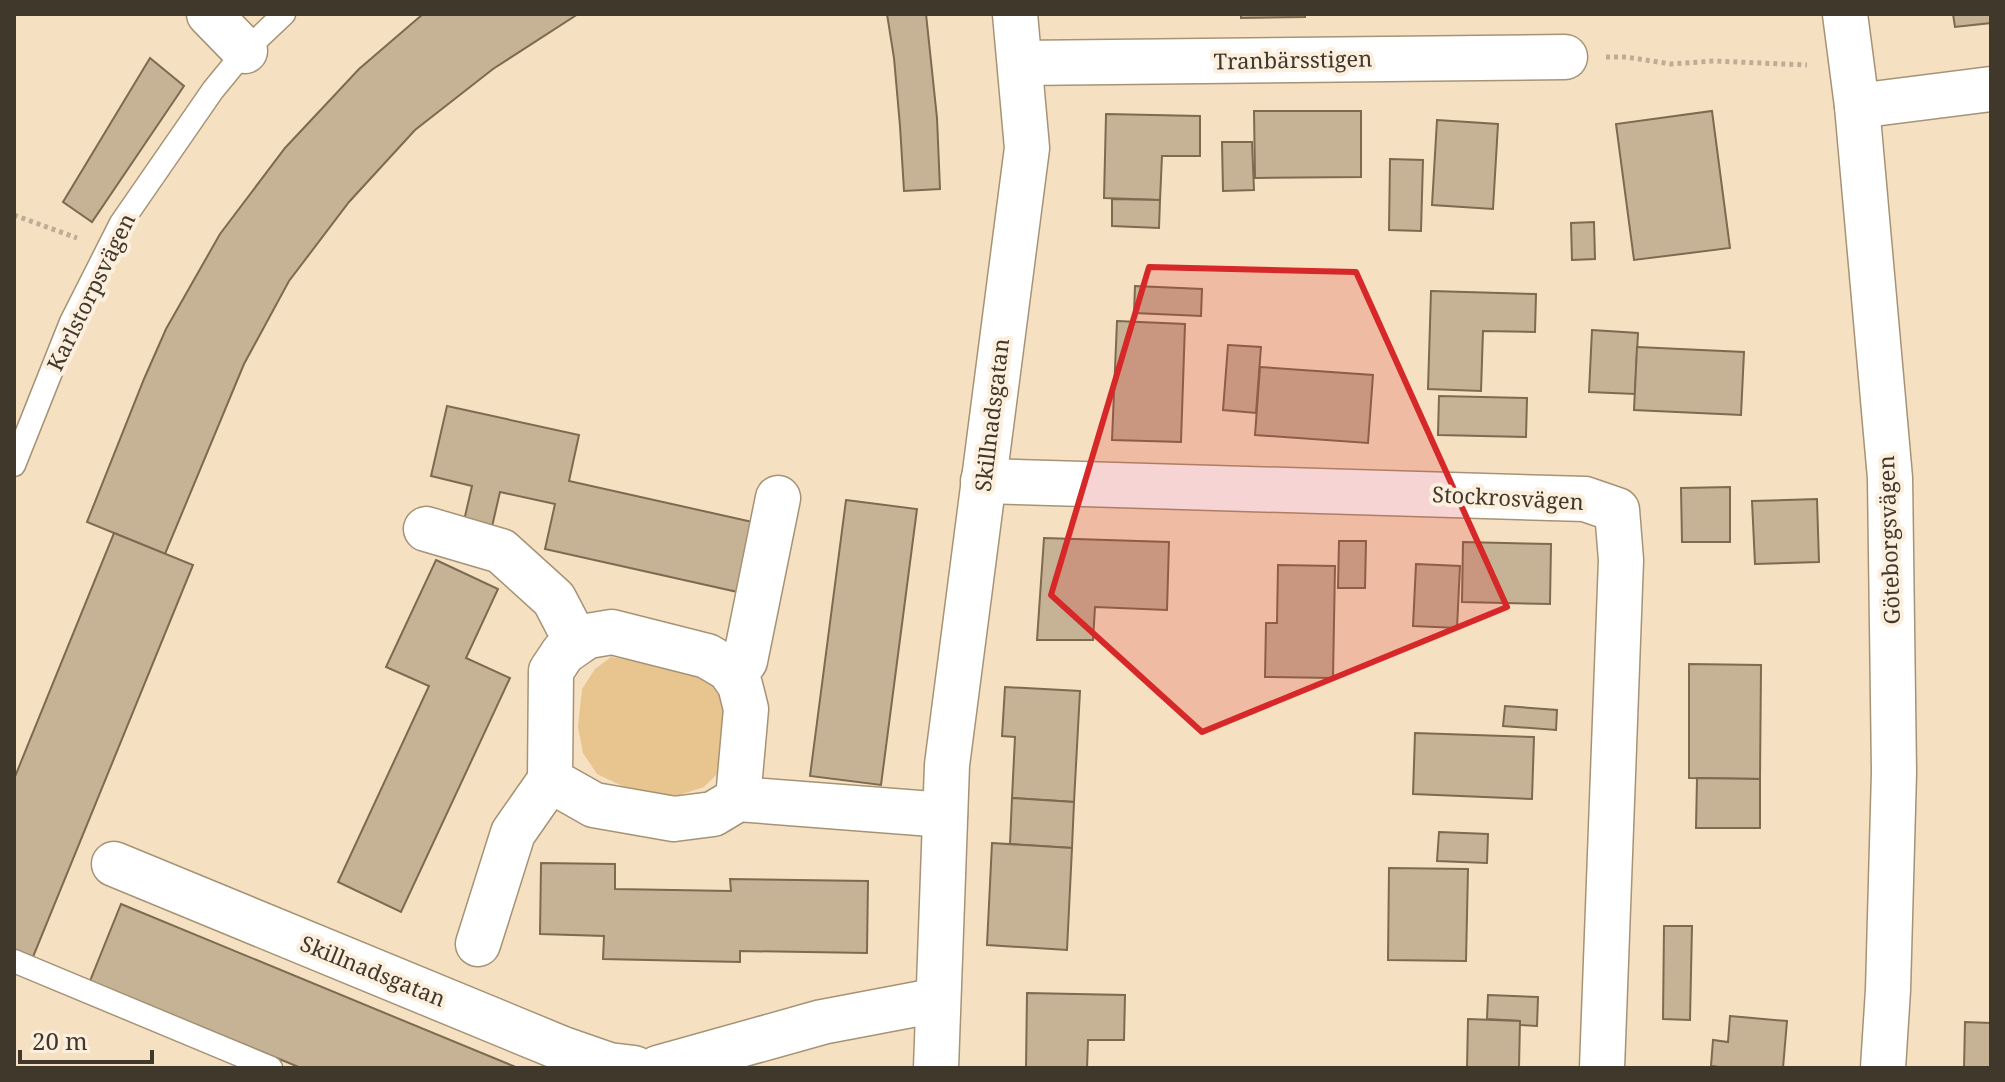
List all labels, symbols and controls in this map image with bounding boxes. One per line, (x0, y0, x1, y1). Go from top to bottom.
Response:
street label: Tranbärsstigen (1213, 43, 1373, 75)
street label: Karlstorpsvägen (39, 208, 141, 375)
street label: Skillnadsgatan (967, 337, 1015, 493)
street label: Göteborgsvägen (1870, 455, 1906, 625)
street label: Stockrosvägen (1431, 478, 1585, 516)
street label: Skillnadsgatan (296, 927, 450, 1013)
scale bar (20, 1014, 152, 1064)
text: 20 m (32, 1024, 88, 1057)

